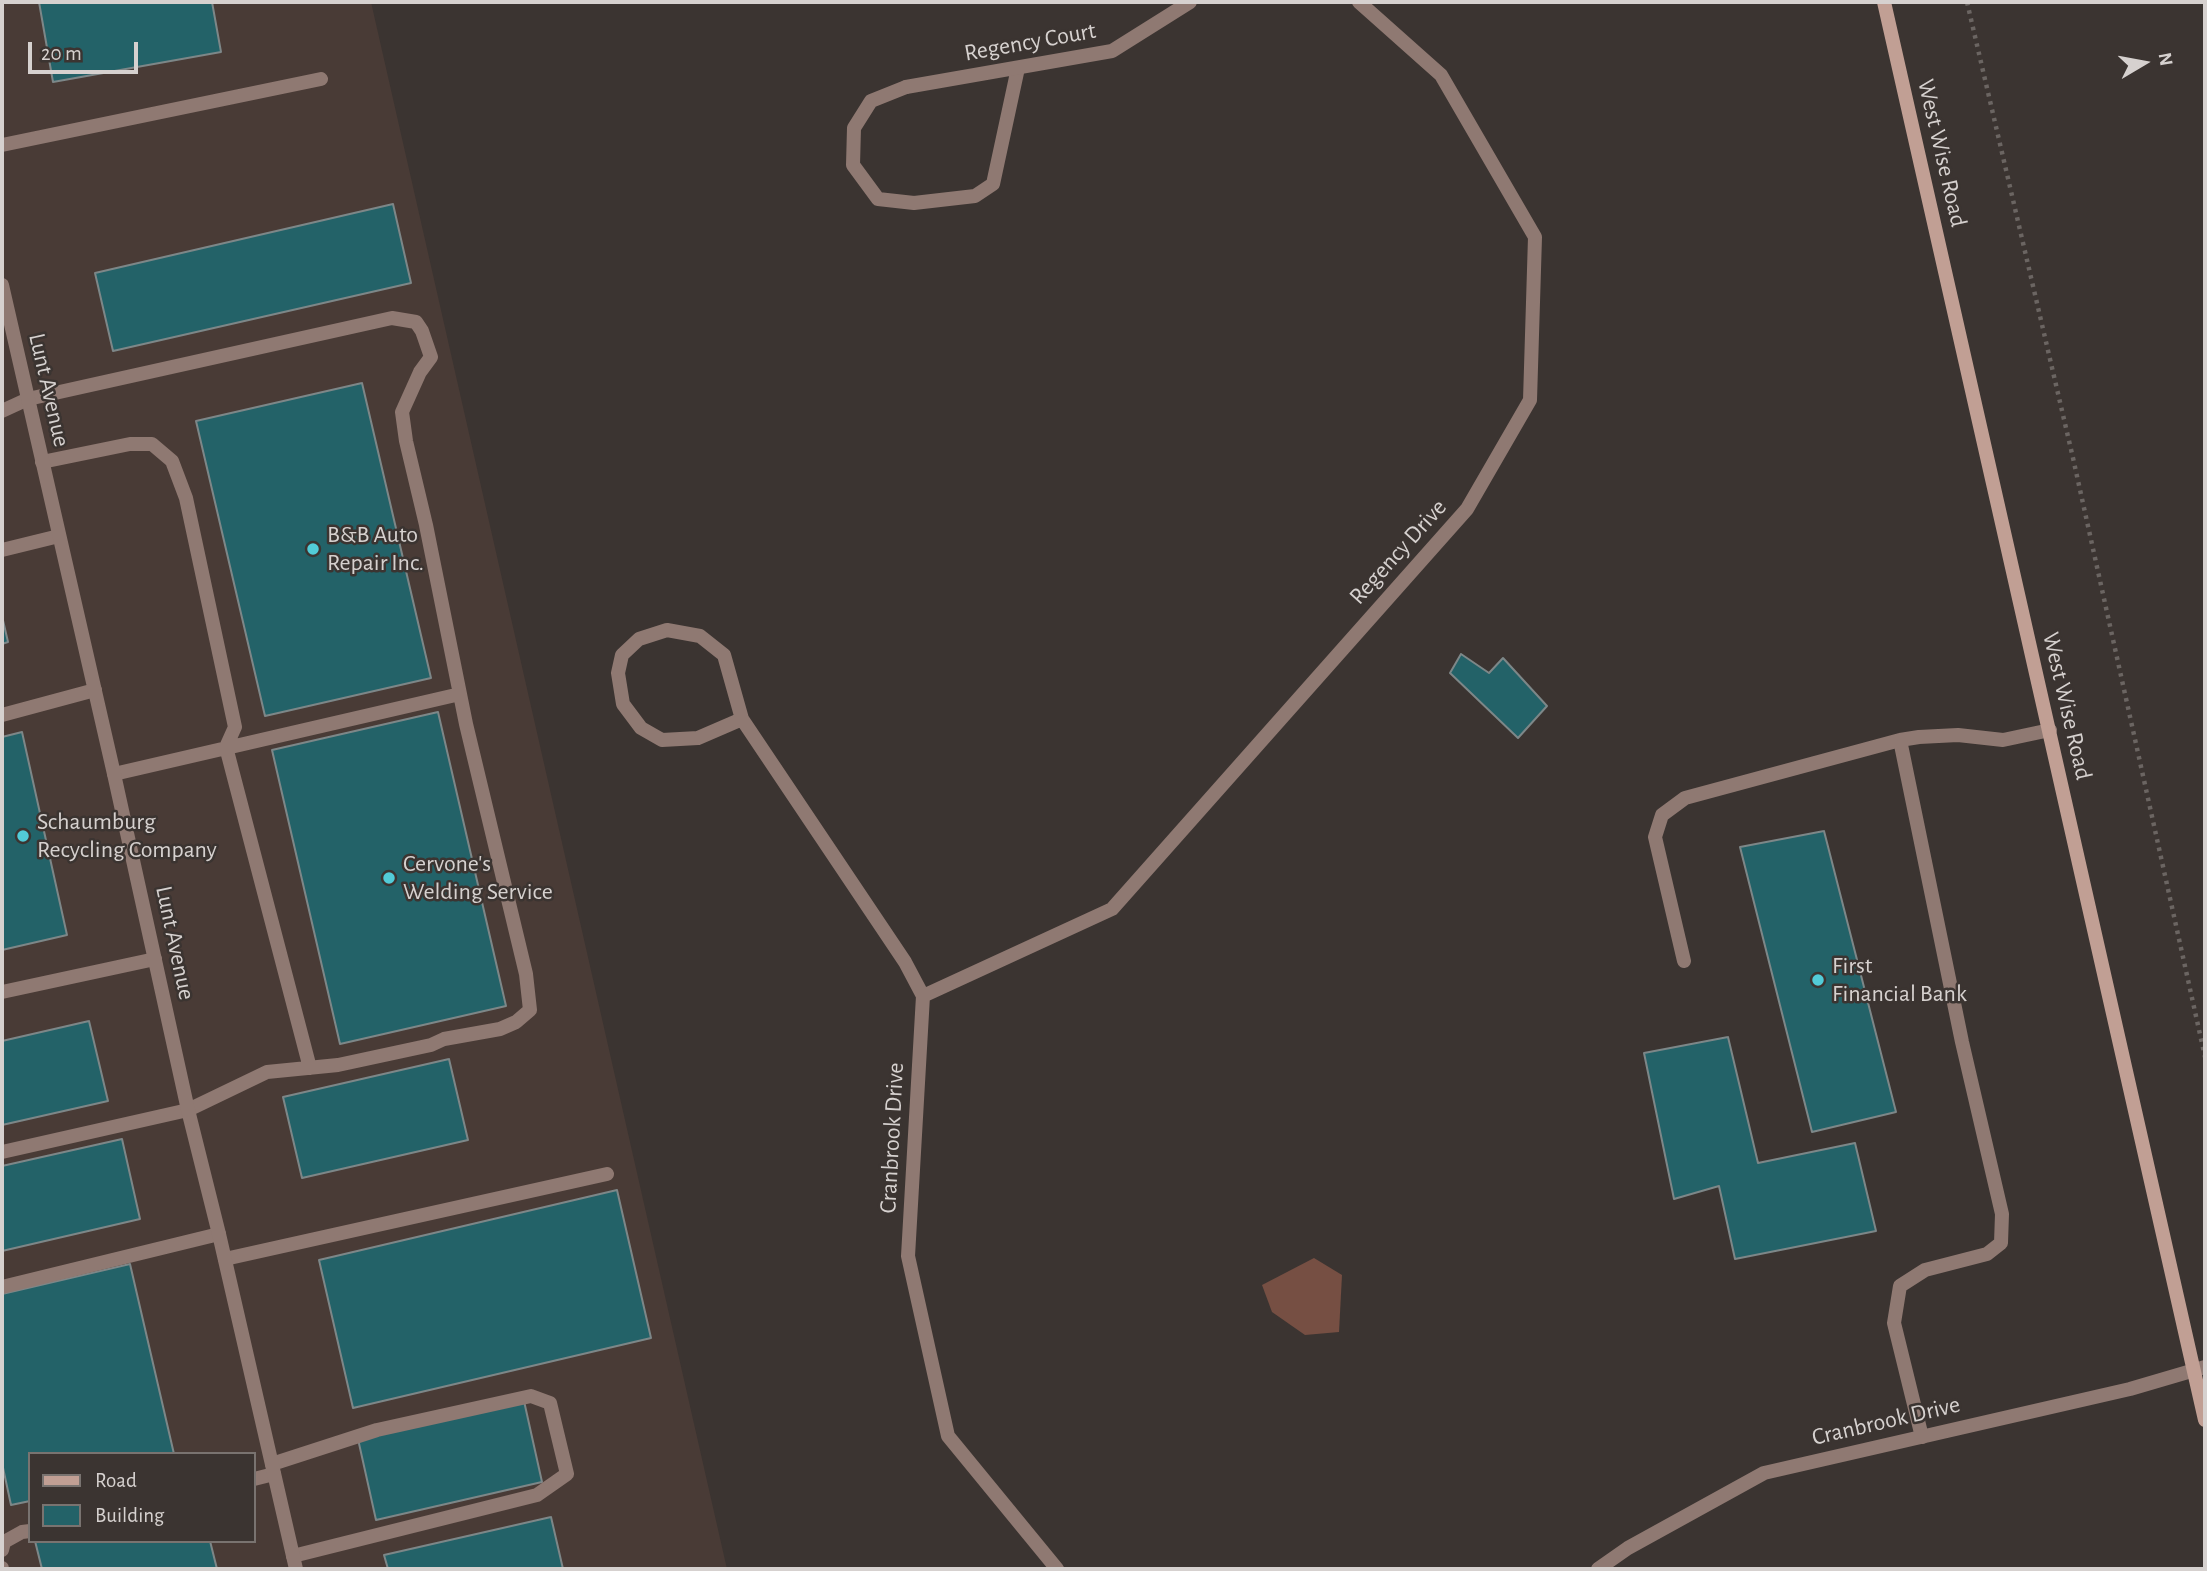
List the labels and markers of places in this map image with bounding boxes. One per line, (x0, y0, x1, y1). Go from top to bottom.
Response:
place label: B&B Auto Repair Inc. (327, 521, 424, 577)
marker: B&B Auto Repair Inc. (305, 541, 321, 557)
place label: Schaumburg Recycling Company (37, 808, 217, 864)
marker: Schaumburg Recycling Company (15, 828, 31, 844)
place label: Cervone's Welding Service (403, 850, 553, 906)
marker: Cervone's Welding Service (381, 870, 397, 886)
place label: First Financial Bank (1832, 952, 1967, 1008)
marker: First Financial Bank (1810, 972, 1826, 988)

